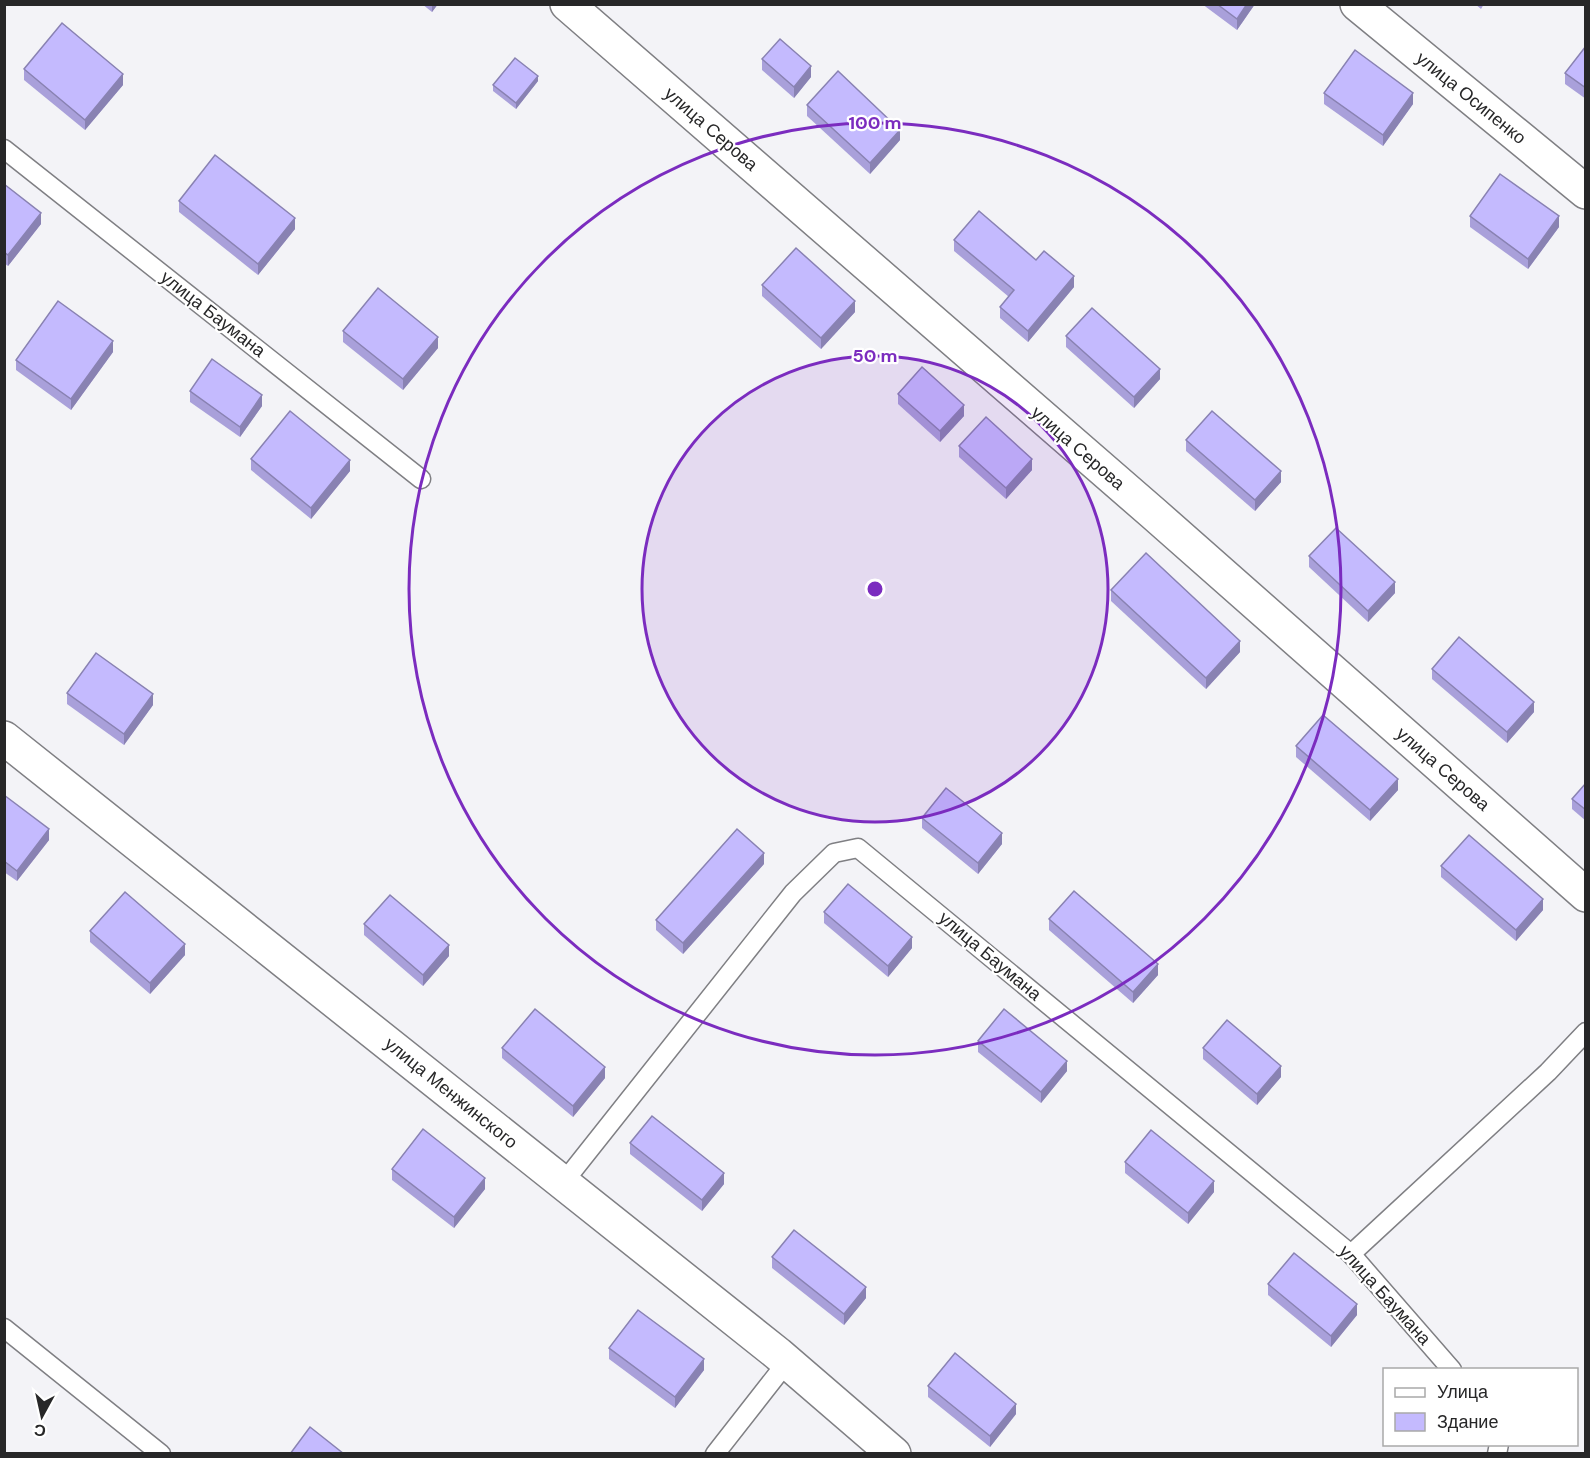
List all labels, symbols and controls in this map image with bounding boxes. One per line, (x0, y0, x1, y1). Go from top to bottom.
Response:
street label: улица Осипенко (1411, 46, 1531, 150)
street label: улица Серова (659, 82, 764, 177)
text: 100 m (848, 111, 902, 135)
street label: улица Баумана (156, 265, 271, 363)
text: 50 m (852, 344, 898, 368)
street label: улица Серова (1026, 401, 1131, 496)
centre of rings (865, 579, 885, 599)
street label: улица Серова (1391, 722, 1496, 817)
street label: улица Баумана (934, 906, 1047, 1007)
street label: улица Менжинского (379, 1032, 523, 1154)
street label: улица Баумана (1334, 1240, 1437, 1351)
legend (1383, 1368, 1578, 1446)
text: Улица (1437, 1380, 1489, 1404)
north arrow (12, 1386, 72, 1446)
text: Здание (1437, 1410, 1498, 1434)
text: С (32, 1419, 47, 1442)

